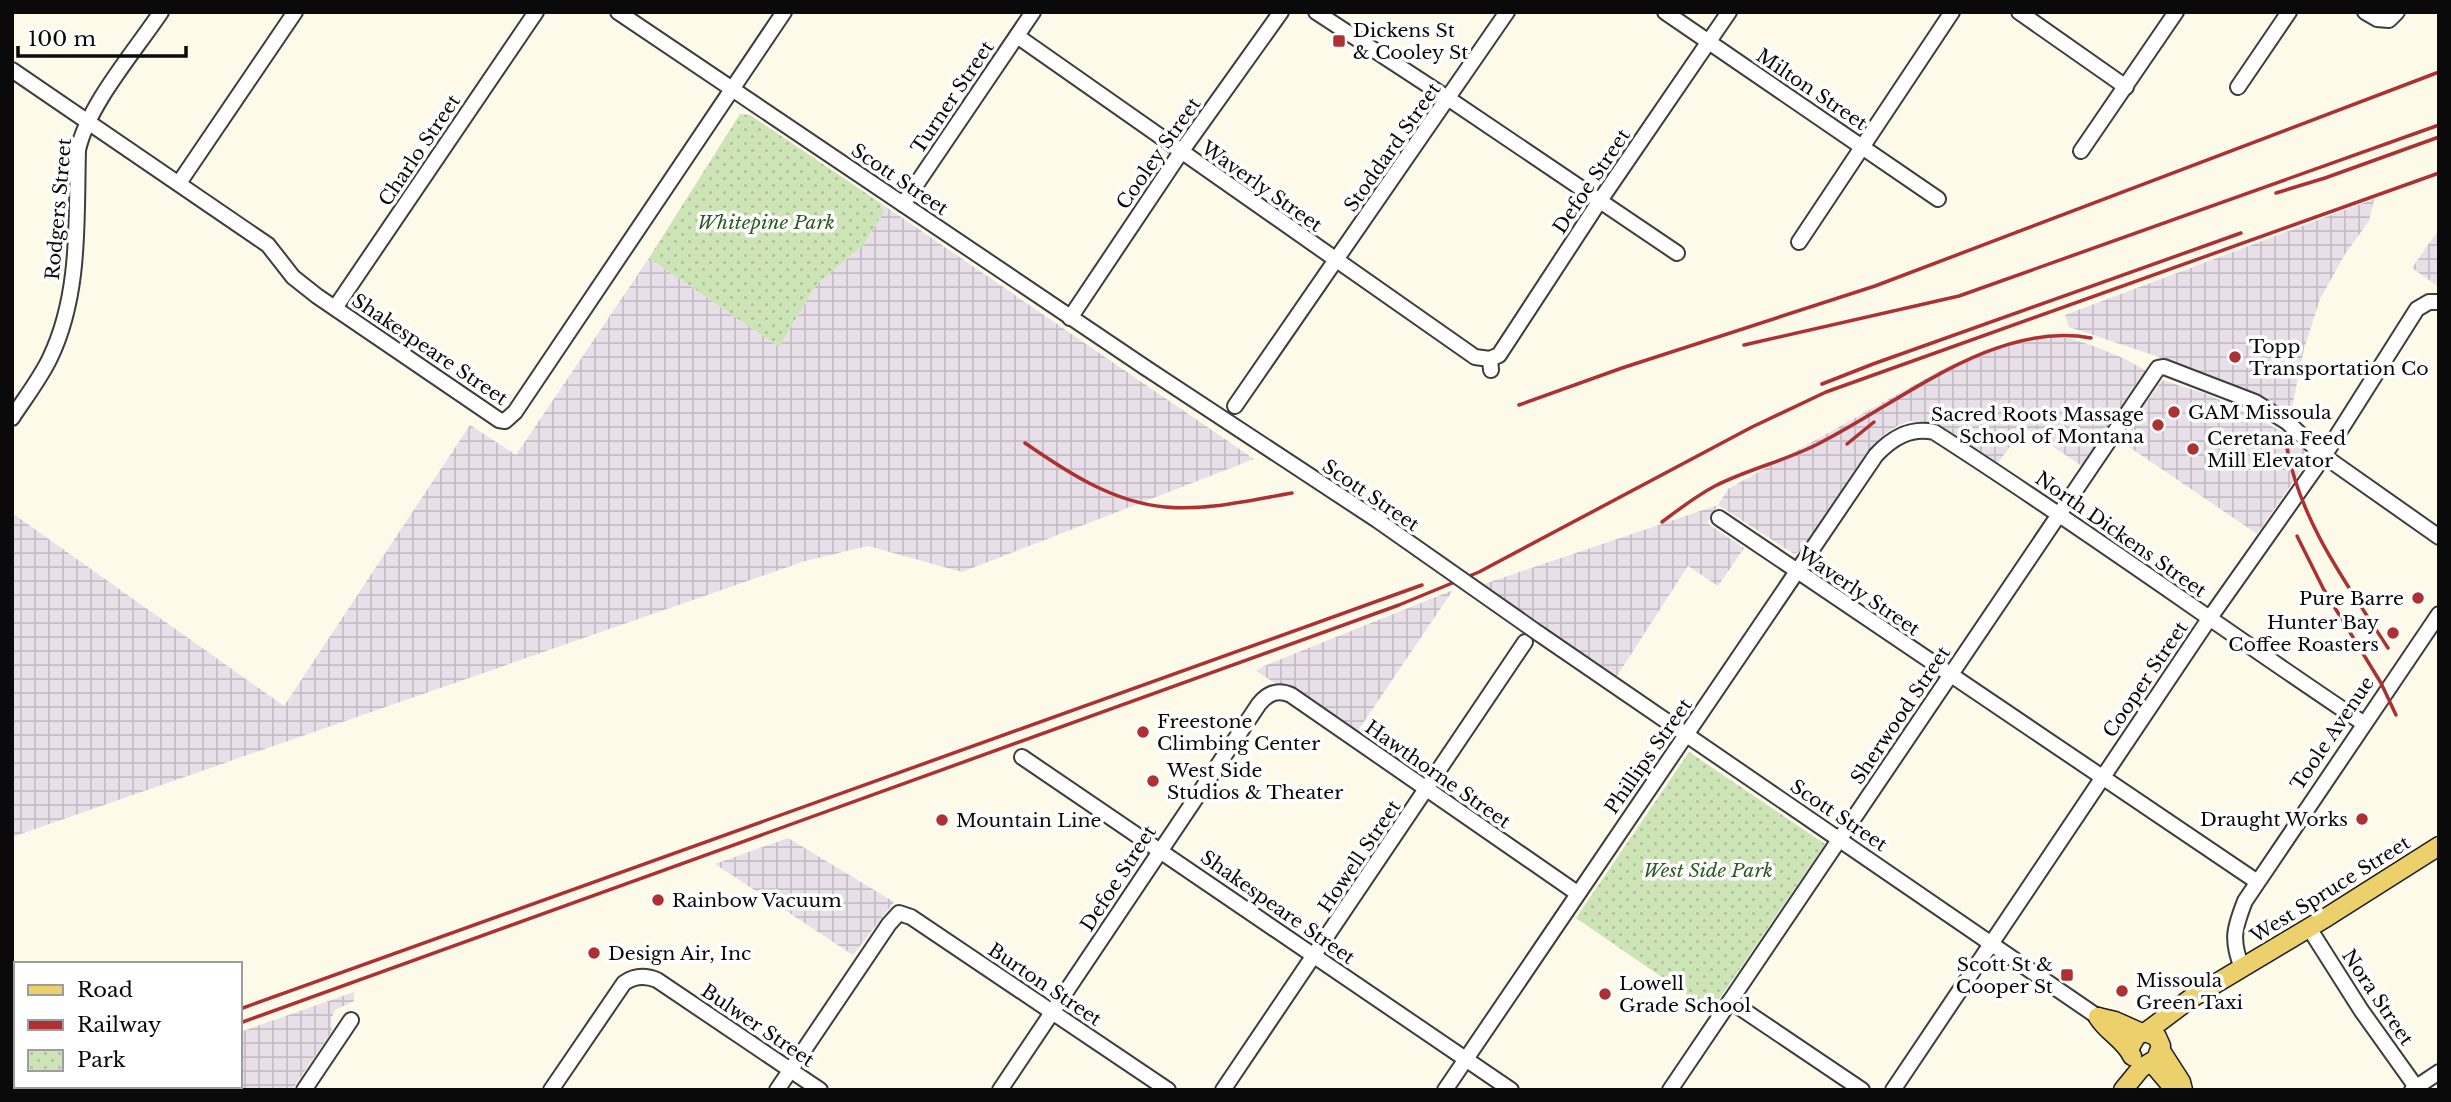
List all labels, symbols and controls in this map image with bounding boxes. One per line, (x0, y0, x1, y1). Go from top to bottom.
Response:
scale bar (18, 14, 186, 58)
place label: Dickens St & Cooley St (1353, 19, 1469, 64)
text: 100 m (28, 26, 96, 52)
marker: Dickens St & Cooley St (1331, 33, 1347, 49)
street label: Turner Street (906, 36, 999, 158)
street label: Milton Street (1752, 44, 1872, 135)
street label: Stoddard Street (1339, 78, 1446, 216)
street label: Charlo Street (374, 90, 466, 210)
street label: Cooley Street (1111, 92, 1206, 214)
street label: Defoe Street (1548, 124, 1635, 238)
street label: Rodgers Street (41, 136, 76, 281)
street label: Waverly Street (1196, 136, 1327, 237)
street label: Scott Street (847, 139, 953, 221)
park label: Whitepine Park (697, 211, 835, 234)
street label: Shakespeare Street (347, 289, 513, 411)
place label: Topp Transportation Co (2249, 335, 2429, 380)
marker: Topp Transportation Co (2227, 349, 2243, 365)
place label: GAM Missoula (2188, 401, 2332, 424)
place label: Sacred Roots Massage School of Montana (1931, 403, 2144, 448)
marker: GAM Missoula (2166, 404, 2182, 420)
marker: Sacred Roots Massage School of Montana (2150, 417, 2166, 433)
place label: Ceretana Feed Mill Elevator (2207, 427, 2346, 472)
marker: Ceretana Feed Mill Elevator (2185, 441, 2201, 457)
street label: Scott Street (1318, 455, 1424, 537)
street label: North Dickens Street (2031, 467, 2211, 603)
street label: Waverly Street (1793, 542, 1925, 641)
place label: Pure Barre (2299, 587, 2404, 610)
marker: Pure Barre (2410, 590, 2426, 606)
place label: Hunter Bay Coffee Roasters (2228, 611, 2379, 656)
street label: Cooper Street (2098, 616, 2193, 742)
marker: Hunter Bay Coffee Roasters (2385, 625, 2401, 641)
street label: Sherwood Street (1846, 641, 1956, 789)
street label: Toole Avenue (2286, 672, 2379, 794)
street label: Phillips Street (1600, 694, 1697, 818)
place label: Freestone Climbing Center (1157, 710, 1320, 755)
street label: Hawthorne Street (1361, 716, 1516, 834)
marker: Freestone Climbing Center (1135, 724, 1151, 740)
place label: West Side Studios & Theater (1166, 759, 1343, 804)
marker: West Side Studios & Theater (1145, 773, 1161, 789)
street label: Scott Street (1786, 775, 1892, 857)
street label: Howell Street (1313, 795, 1406, 917)
place label: Draught Works (2200, 808, 2348, 831)
place label: Mountain Line (956, 809, 1101, 832)
marker: Draught Works (2354, 811, 2370, 827)
marker: Mountain Line (934, 812, 950, 828)
street label: Defoe Street (1076, 820, 1162, 935)
street label: West Spruce Street (2245, 831, 2415, 948)
street label: Shakespeare Street (1196, 845, 1360, 970)
park label: West Side Park (1643, 859, 1773, 882)
place label: Rainbow Vacuum (672, 889, 842, 912)
marker: Rainbow Vacuum (650, 892, 666, 908)
street label: Burton Street (984, 938, 1106, 1031)
place label: Design Air, Inc (608, 942, 751, 965)
marker: Design Air, Inc (586, 945, 602, 961)
street label: Nora Street (2337, 945, 2419, 1050)
place label: Scott St & Cooper St (1956, 953, 2054, 998)
legend (14, 962, 242, 1088)
marker: Scott St & Cooper St (2059, 967, 2075, 983)
place label: Missoula Green Taxi (2136, 969, 2243, 1014)
place label: Lowell Grade School (1619, 972, 1751, 1017)
text: Road (77, 977, 133, 1003)
street label: Bulwer Street (697, 979, 819, 1072)
marker: Missoula Green Taxi (2114, 983, 2130, 999)
marker: Lowell Grade School (1597, 986, 1613, 1002)
text: Railway (77, 1012, 162, 1038)
text: Park (77, 1047, 126, 1073)

